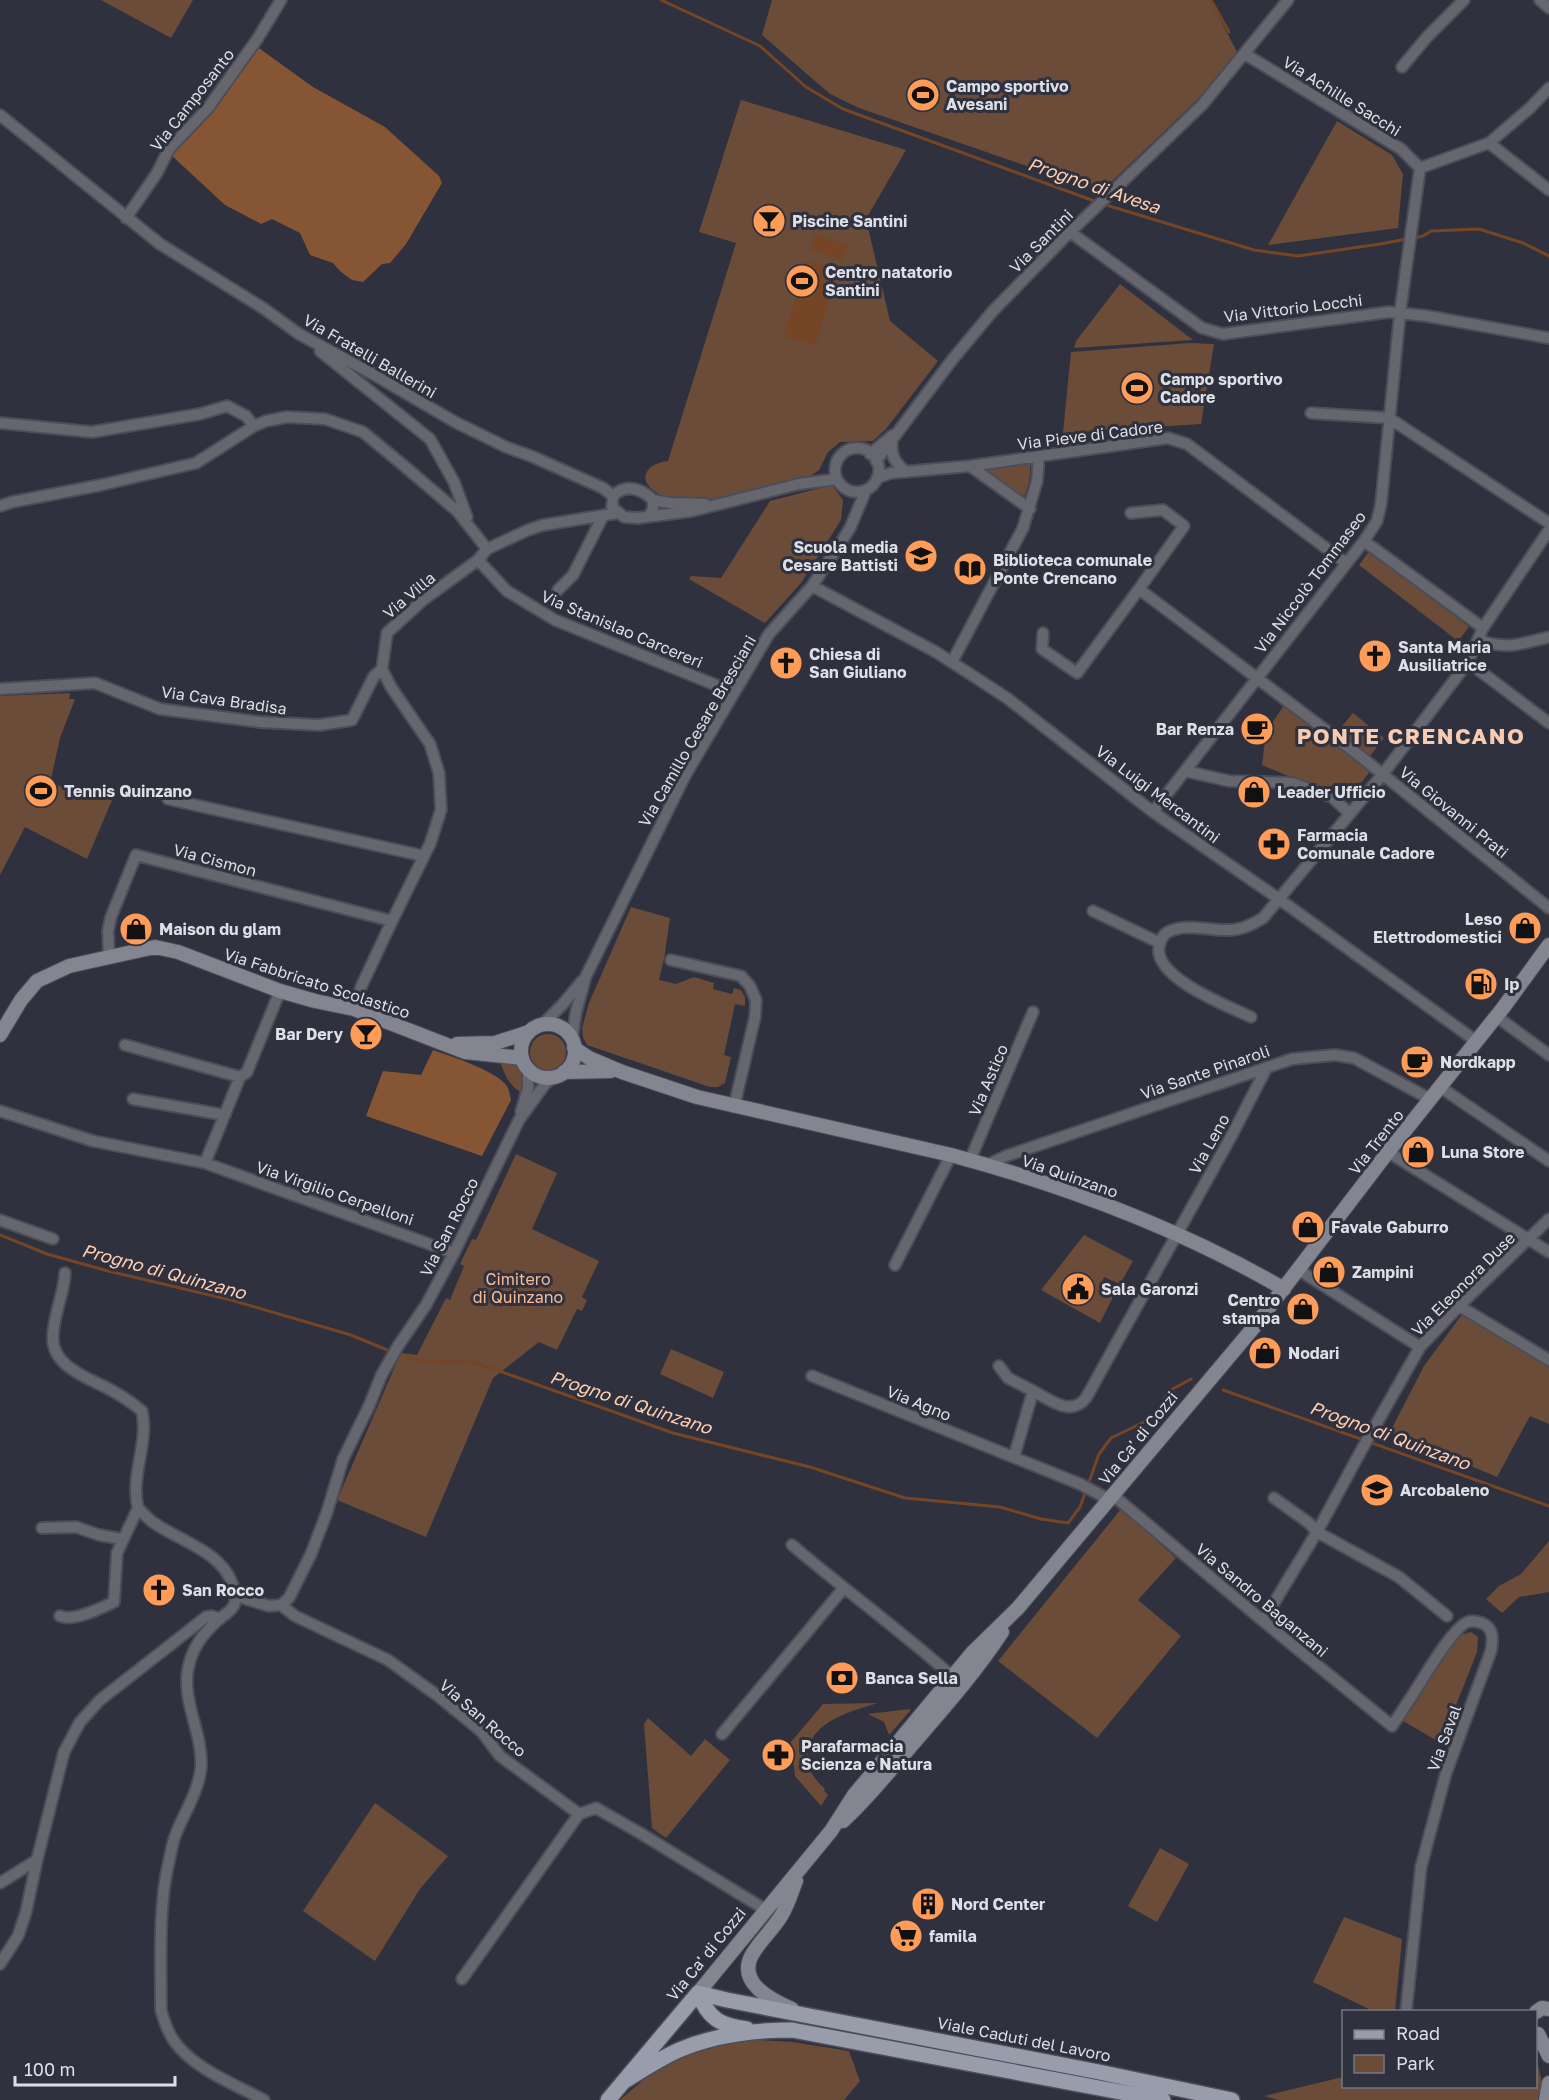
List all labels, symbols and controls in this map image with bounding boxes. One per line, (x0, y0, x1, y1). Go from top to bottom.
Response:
street label: Via Camposanto (146, 45, 238, 155)
street label: Via Achille Sacchi (1279, 52, 1405, 140)
place label: Campo sportivo Avesani (946, 76, 1069, 114)
sports icon: Campo sportivo Avesani (905, 77, 941, 113)
water label: Progno di Avesa (1025, 152, 1164, 218)
bar icon: Piscine Santini (751, 203, 787, 239)
street label: Via Santini (1005, 205, 1077, 277)
place label: Piscine Santini (792, 211, 907, 231)
place label: Centro natatorio Santini (825, 262, 953, 300)
sports icon: Centro natatorio Santini (784, 263, 820, 299)
street label: Via Vittorio Locchi (1223, 290, 1363, 326)
street label: Via Fratelli Ballerini (300, 310, 440, 402)
place label: Campo sportivo Cadore (1160, 369, 1283, 407)
sports icon: Campo sportivo Cadore (1119, 370, 1155, 406)
street label: Via Pieve di Cadore (1016, 416, 1164, 454)
street label: Via Niccolò Tommaseo (1250, 507, 1370, 657)
place label: Scuola media Cesare Battisti (782, 537, 898, 575)
school or university icon: Scuola media Cesare Battisti (903, 538, 939, 574)
place label: Biblioteca comunale Ponte Crencano (993, 550, 1152, 588)
library icon: Biblioteca comunale Ponte Crencano (952, 551, 988, 587)
street label: Via Villa (379, 567, 439, 623)
street label: Via Stanislao Carcereri (538, 586, 706, 672)
street label: Via Camillo Cesare Bresciani (634, 632, 760, 830)
place label: Santa Maria Ausiliatrice (1398, 637, 1491, 675)
church icon: Santa Maria Ausiliatrice (1357, 638, 1393, 674)
place label: Chiesa di San Giuliano (809, 644, 907, 682)
church icon: Chiesa di San Giuliano (768, 645, 804, 681)
street label: Via Cava Bradisa (160, 681, 288, 719)
cafe icon: Bar Renza (1239, 711, 1275, 747)
place label: Bar Renza (1156, 719, 1234, 739)
district label: PONTE CRENCANO (1297, 722, 1525, 749)
street label: Via Luigi Mercantini (1092, 741, 1224, 847)
street label: Via Giovanni Prati (1395, 762, 1513, 862)
sports icon: Tennis Quinzano (23, 773, 59, 809)
shop icon: Leader Ufficio (1236, 774, 1272, 810)
place label: Tennis Quinzano (64, 781, 192, 801)
place label: Leader Ufficio (1277, 782, 1386, 802)
place label: Farmacia Comunale Cadore (1297, 825, 1435, 863)
pharmacy icon: Farmacia Comunale Cadore (1256, 826, 1292, 862)
street label: Via Cismon (171, 839, 259, 881)
place label: Leso Elettrodomestici (1373, 909, 1502, 947)
shop icon: Leso Elettrodomestici (1507, 910, 1543, 946)
shop icon: Maison du glam (118, 911, 154, 947)
place label: Maison du glam (159, 919, 281, 939)
street label: Via Fabbricato Scolastico (222, 943, 412, 1023)
fuel station icon: Ip (1463, 966, 1499, 1002)
place label: Ip (1504, 974, 1519, 994)
bar icon: Bar Dery (348, 1016, 384, 1052)
place label: Bar Dery (275, 1024, 343, 1044)
street label: Via Sante Pinaroli (1138, 1040, 1272, 1104)
street label: Via Astico (964, 1041, 1012, 1119)
cafe icon: Nordkapp (1399, 1044, 1435, 1080)
place label: Nordkapp (1440, 1052, 1516, 1072)
street label: Via Trento (1344, 1105, 1408, 1179)
street label: Via Leno (1184, 1110, 1234, 1178)
shop icon: Luna Store (1400, 1134, 1436, 1170)
place label: Luna Store (1441, 1142, 1524, 1162)
street label: Via Quinzano (1019, 1150, 1121, 1202)
street label: Via Virgilio Cerpelloni (253, 1157, 417, 1229)
street label: Via San Rocco (415, 1174, 483, 1280)
shop icon: Favale Gaburro (1290, 1209, 1326, 1245)
place label: Favale Gaburro (1331, 1217, 1449, 1237)
street label: Via Eleonora Duse (1407, 1228, 1519, 1340)
water label: Progno di Quinzano (80, 1239, 249, 1304)
shop icon: Zampini (1311, 1254, 1347, 1290)
place label: Zampini (1352, 1262, 1414, 1282)
park label: Cimitero di Quinzano (473, 1269, 563, 1307)
public building icon: Sala Garonzi (1060, 1271, 1096, 1307)
place label: Sala Garonzi (1101, 1279, 1199, 1299)
place label: Centro stampa (1222, 1290, 1280, 1328)
shop icon: Centro stampa (1285, 1291, 1321, 1327)
shop icon: Nodari (1247, 1335, 1283, 1371)
place label: Nodari (1288, 1343, 1340, 1363)
water label: Progno di Quinzano (547, 1365, 716, 1439)
street label: Via Agno (884, 1381, 954, 1425)
street label: Via Ca' di Cozzi (1094, 1387, 1182, 1489)
water label: Progno di Quinzano (1307, 1396, 1474, 1475)
school or university icon: Arcobaleno (1359, 1472, 1395, 1508)
place label: Arcobaleno (1400, 1480, 1490, 1500)
street label: Via Sandro Baganzani (1192, 1539, 1332, 1661)
church icon: San Rocco (141, 1572, 177, 1608)
place label: San Rocco (182, 1580, 265, 1600)
bank icon: Banca Sella (824, 1660, 860, 1696)
place label: Banca Sella (865, 1668, 958, 1688)
street label: Via San Rocco (435, 1675, 531, 1761)
street label: Via Saval (1423, 1702, 1465, 1774)
place label: Parafarmacia Scienza e Natura (801, 1736, 932, 1774)
pharmacy icon: Parafarmacia Scienza e Natura (760, 1737, 796, 1773)
building icon: Nord Center (910, 1886, 946, 1922)
place label: Nord Center (951, 1894, 1045, 1914)
street label: Via Ca' di Cozzi (662, 1903, 750, 2005)
supermarket icon: famila (888, 1918, 924, 1954)
place label: famila (929, 1926, 977, 1946)
legend (1342, 2010, 1537, 2088)
street label: Viale Caduti del Lavoro (935, 2012, 1113, 2066)
text: Road (1396, 2022, 1440, 2044)
scale bar (15, 2049, 176, 2087)
text: Park (1396, 2052, 1435, 2074)
text: 100 m (24, 2058, 75, 2080)

